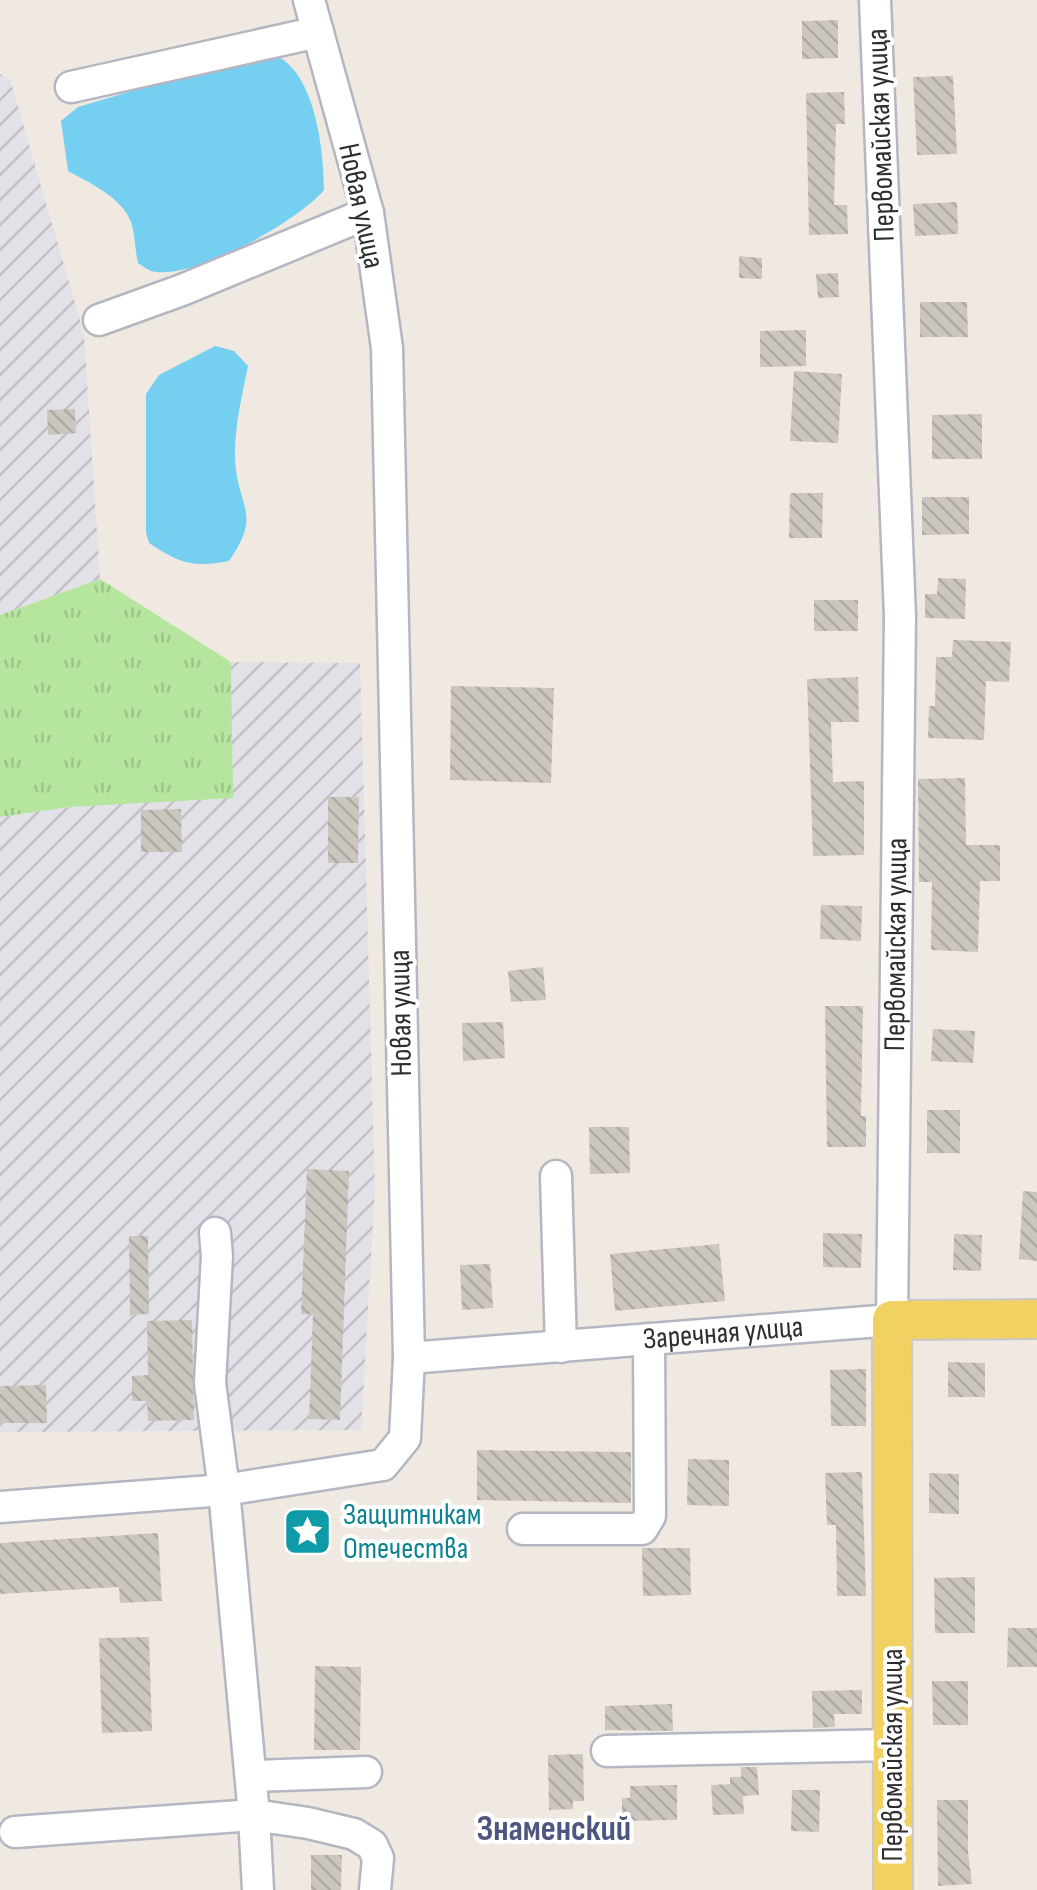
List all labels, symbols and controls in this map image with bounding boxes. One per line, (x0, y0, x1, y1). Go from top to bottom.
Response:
street label: Первомайская улица (859, 28, 903, 242)
street label: Новая улица (330, 140, 392, 272)
street label: Первомайская улица (877, 838, 915, 1051)
street label: Новая улица (382, 949, 420, 1077)
street label: Заречная улица (642, 1309, 804, 1358)
place label: Защитникам Отечества (343, 1497, 481, 1567)
place icon: Защитникам Отечества (282, 1506, 334, 1558)
street label: Первомайская улица (875, 1648, 911, 1862)
district label: Знаменский (477, 1808, 631, 1851)

